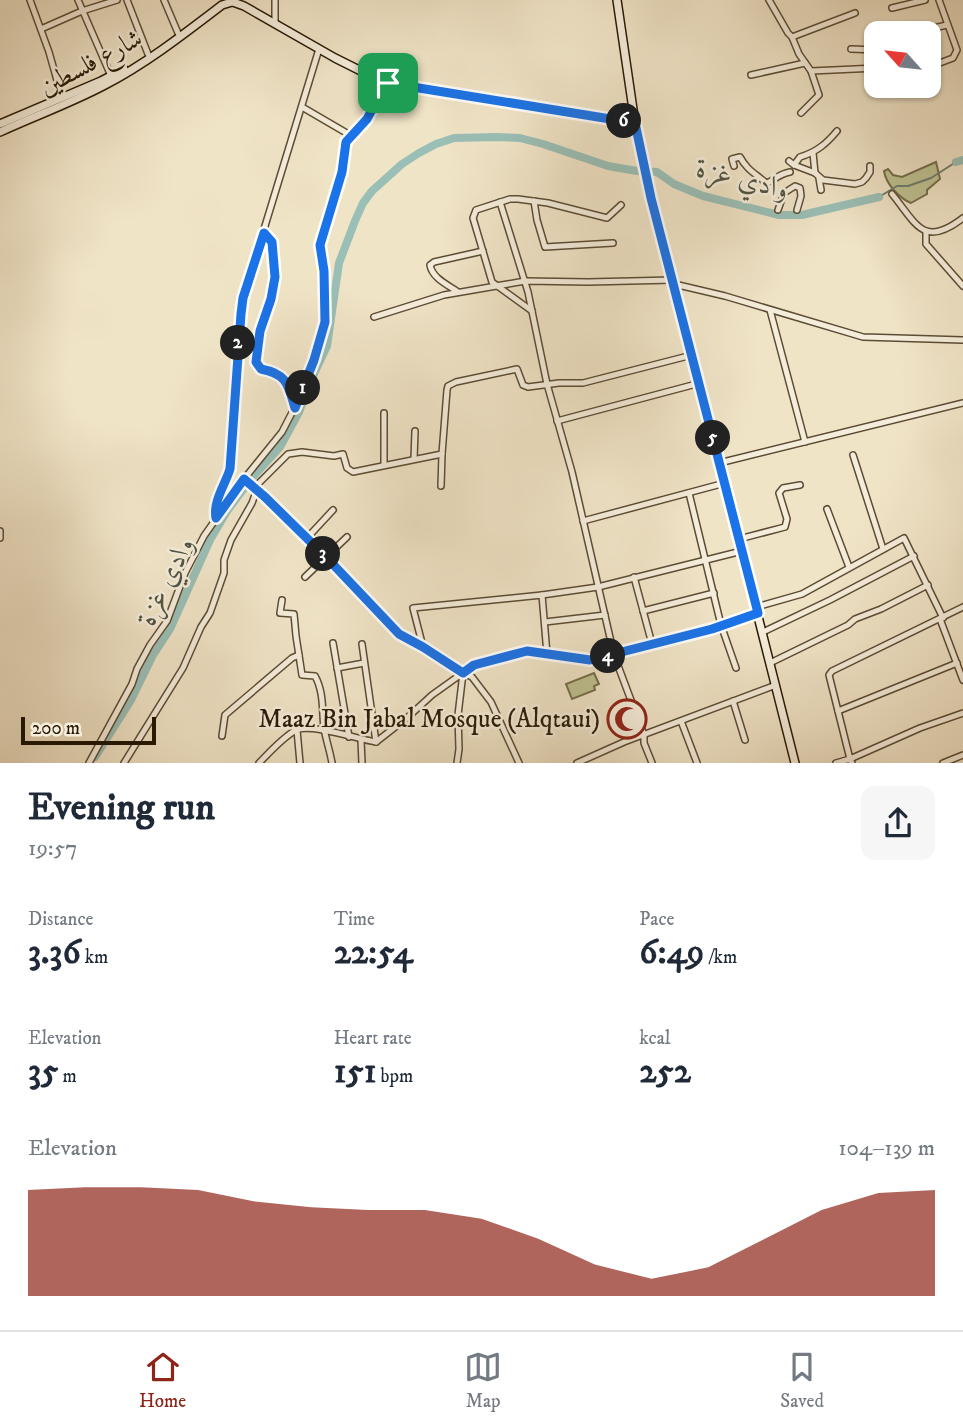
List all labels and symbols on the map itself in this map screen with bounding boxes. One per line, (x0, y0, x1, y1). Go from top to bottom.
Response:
north arrow (864, 21, 942, 98)
street label: شارع فلسطين (34, 22, 150, 107)
pin (358, 53, 418, 113)
pin: 6 (606, 104, 642, 138)
water label: وادي غزة (691, 150, 793, 211)
pin: 2 (220, 326, 256, 360)
pin: 1 (286, 370, 320, 406)
pin: 5 (696, 420, 730, 456)
water label: وادي غزة (129, 531, 206, 634)
pin: 3 (306, 536, 340, 572)
pin: 4 (590, 638, 626, 674)
mosque icon: Maaz Bin Jabal Mosque (Alqtaui) (606, 698, 648, 740)
place label: Maaz Bin Jabal Mosque (Alqtaui) (258, 703, 600, 736)
scale bar (21, 714, 156, 746)

